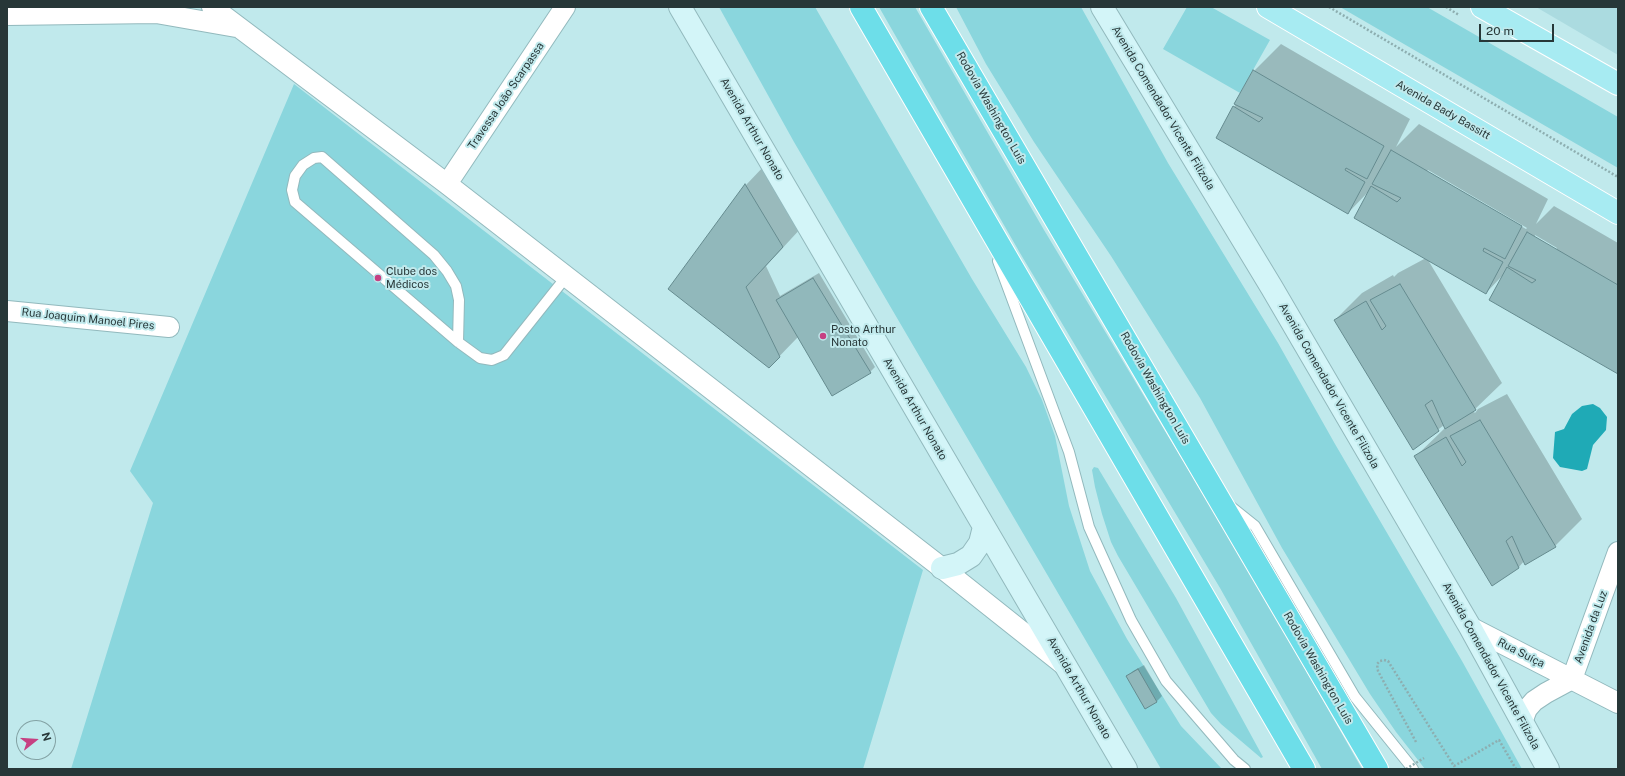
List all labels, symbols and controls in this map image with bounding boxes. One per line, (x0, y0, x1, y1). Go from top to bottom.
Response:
scale bar (1481, 16, 1556, 42)
street label: Avenida Comendador Vicente Filizola (1109, 24, 1217, 192)
text: 20 m (1486, 24, 1514, 38)
street label: Travessa João Scarpassa (465, 40, 547, 152)
street label: Rodovia Washington Luís (953, 49, 1029, 167)
street label: Avenida Arthur Nonato (717, 75, 787, 183)
street label: Avenida Bady Bassitt (1393, 78, 1493, 142)
place label: Clube dos Médicos (386, 265, 437, 291)
marker: Clube dos Médicos (373, 273, 383, 283)
street label: Avenida Comendador Vicente Filizola (1276, 301, 1382, 471)
street label: Rua Joaquim Manoel Pires (21, 305, 155, 333)
place label: Posto Arthur Nonato (831, 323, 896, 349)
street label: Rodovia Washington Luís (1117, 329, 1193, 447)
marker: Posto Arthur Nonato (818, 331, 828, 341)
street label: Avenida Arthur Nonato (880, 355, 950, 463)
street label: Avenida Comendador Vicente Filizola (1439, 580, 1543, 752)
street label: Avenida da Luz (1572, 589, 1610, 665)
street label: Rodovia Washington Luís (1280, 609, 1356, 727)
street label: Avenida Arthur Nonato (1044, 634, 1114, 742)
street label: Rua Suíça (1495, 636, 1547, 670)
north arrow (16, 720, 56, 760)
text: N (40, 731, 54, 743)

